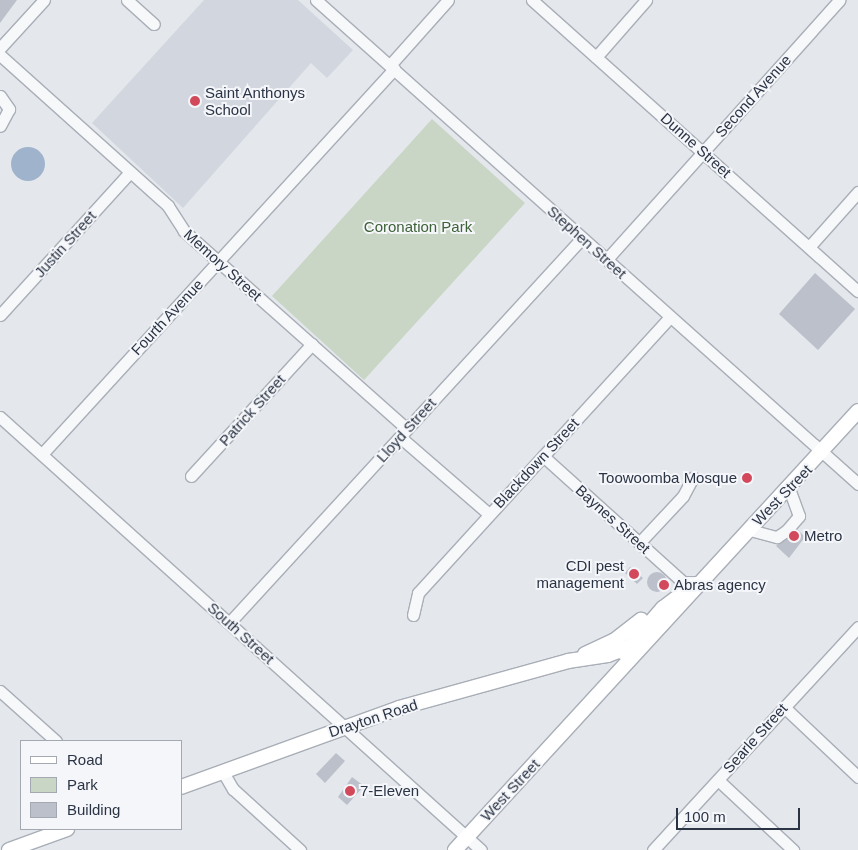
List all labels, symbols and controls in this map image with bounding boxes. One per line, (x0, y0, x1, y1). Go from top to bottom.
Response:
street label: Second Avenue (711, 51, 795, 141)
place label: Saint Anthonys School (205, 83, 306, 118)
marker: Saint Anthonys School (189, 95, 201, 107)
street label: Dunne Street (657, 109, 735, 181)
street label: Stephen Street (544, 202, 630, 282)
street label: Justin Street (30, 207, 100, 281)
park label: Coronation Park (364, 218, 472, 236)
street label: Memory Street (180, 225, 266, 305)
street label: Fourth Avenue (127, 275, 207, 359)
street label: Patrick Street (215, 371, 289, 449)
street label: Lloyd Street (373, 394, 439, 466)
street label: Blackdown Street (490, 414, 582, 512)
street label: West Street (748, 461, 816, 529)
place label: Toowoomba Mosque (599, 469, 737, 487)
marker: Toowoomba Mosque (741, 472, 753, 484)
street label: Baynes Street (572, 481, 654, 557)
place label: Metro (804, 527, 842, 545)
marker: Metro (788, 530, 800, 542)
place label: CDI pest management (536, 556, 624, 591)
marker: CDI pest management (628, 568, 640, 580)
place label: Abras agency (674, 576, 766, 594)
marker: Abras agency (658, 579, 670, 591)
street label: South Street (204, 598, 278, 668)
street label: Drayton Road (326, 695, 420, 741)
street label: Searle Street (719, 699, 791, 777)
legend (20, 740, 182, 830)
text: Road (67, 751, 103, 768)
street label: West Street (477, 755, 543, 825)
text: Park (67, 776, 98, 793)
place label: 7-Eleven (360, 782, 419, 800)
marker: 7-Eleven (344, 785, 356, 797)
scale bar (678, 798, 802, 830)
text: Building (67, 801, 120, 818)
text: 100 m (684, 808, 726, 825)

